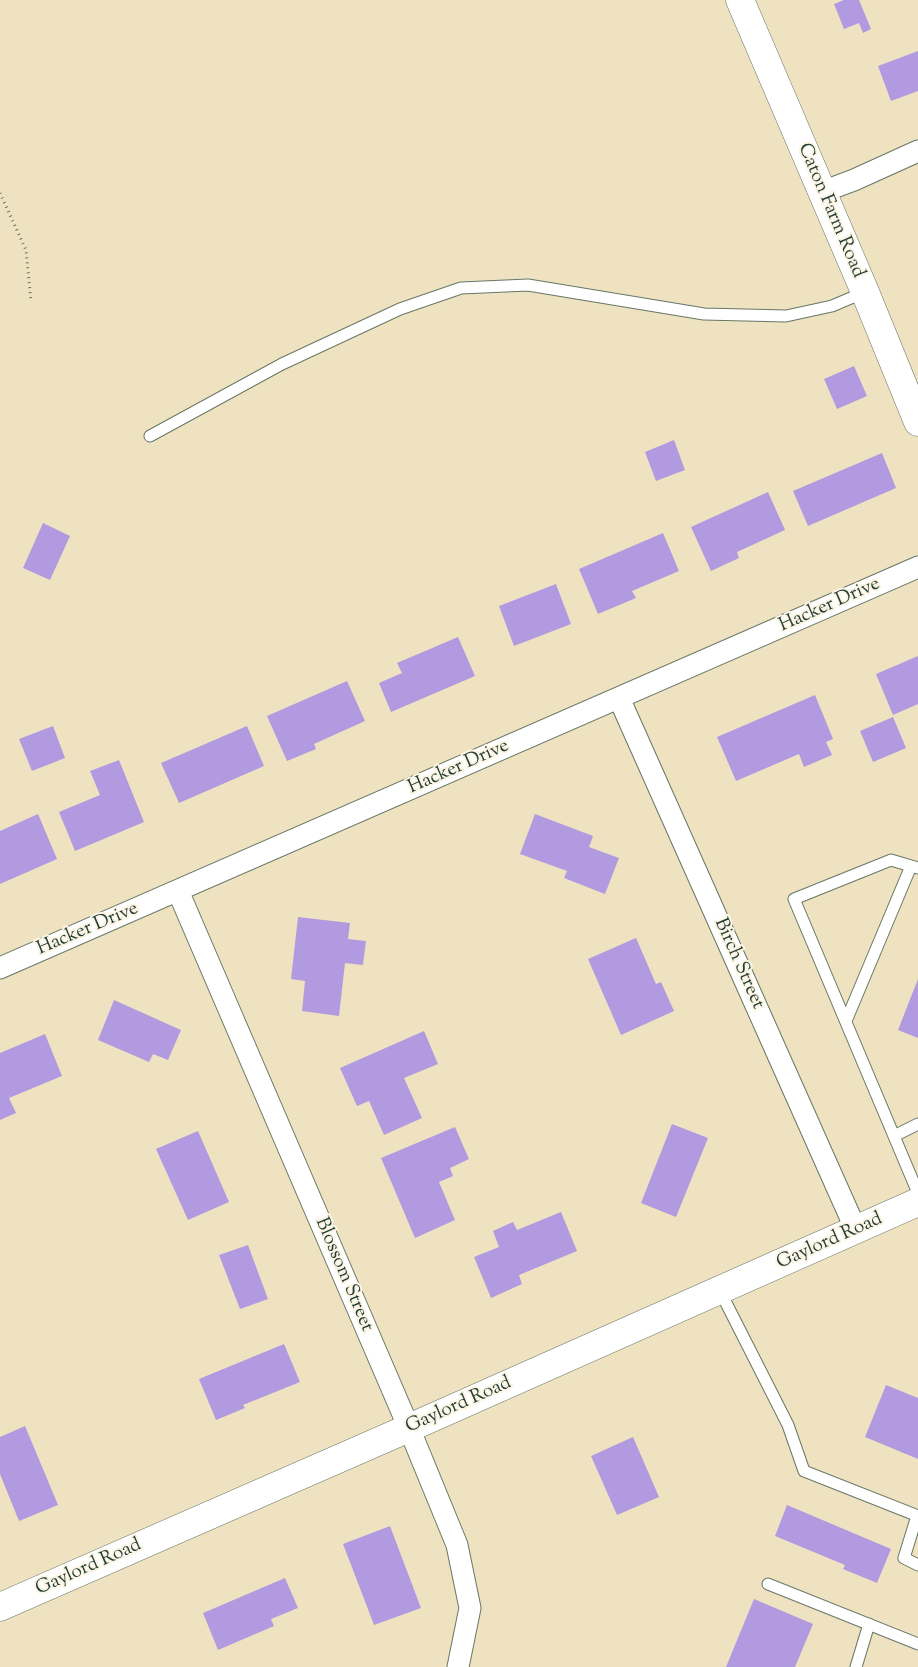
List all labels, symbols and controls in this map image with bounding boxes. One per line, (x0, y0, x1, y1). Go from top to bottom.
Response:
street label: Caton Farm Road (791, 140, 869, 282)
street label: Hacker Drive (776, 574, 884, 638)
street label: Hacker Drive (405, 736, 513, 800)
street label: Hacker Drive (34, 898, 142, 962)
street label: Birch Street (708, 915, 768, 1013)
street label: Gaylord Road (774, 1208, 886, 1276)
street label: Blossom Street (309, 1215, 377, 1335)
street label: Gaylord Road (403, 1372, 515, 1440)
street label: Gaylord Road (33, 1534, 145, 1602)

